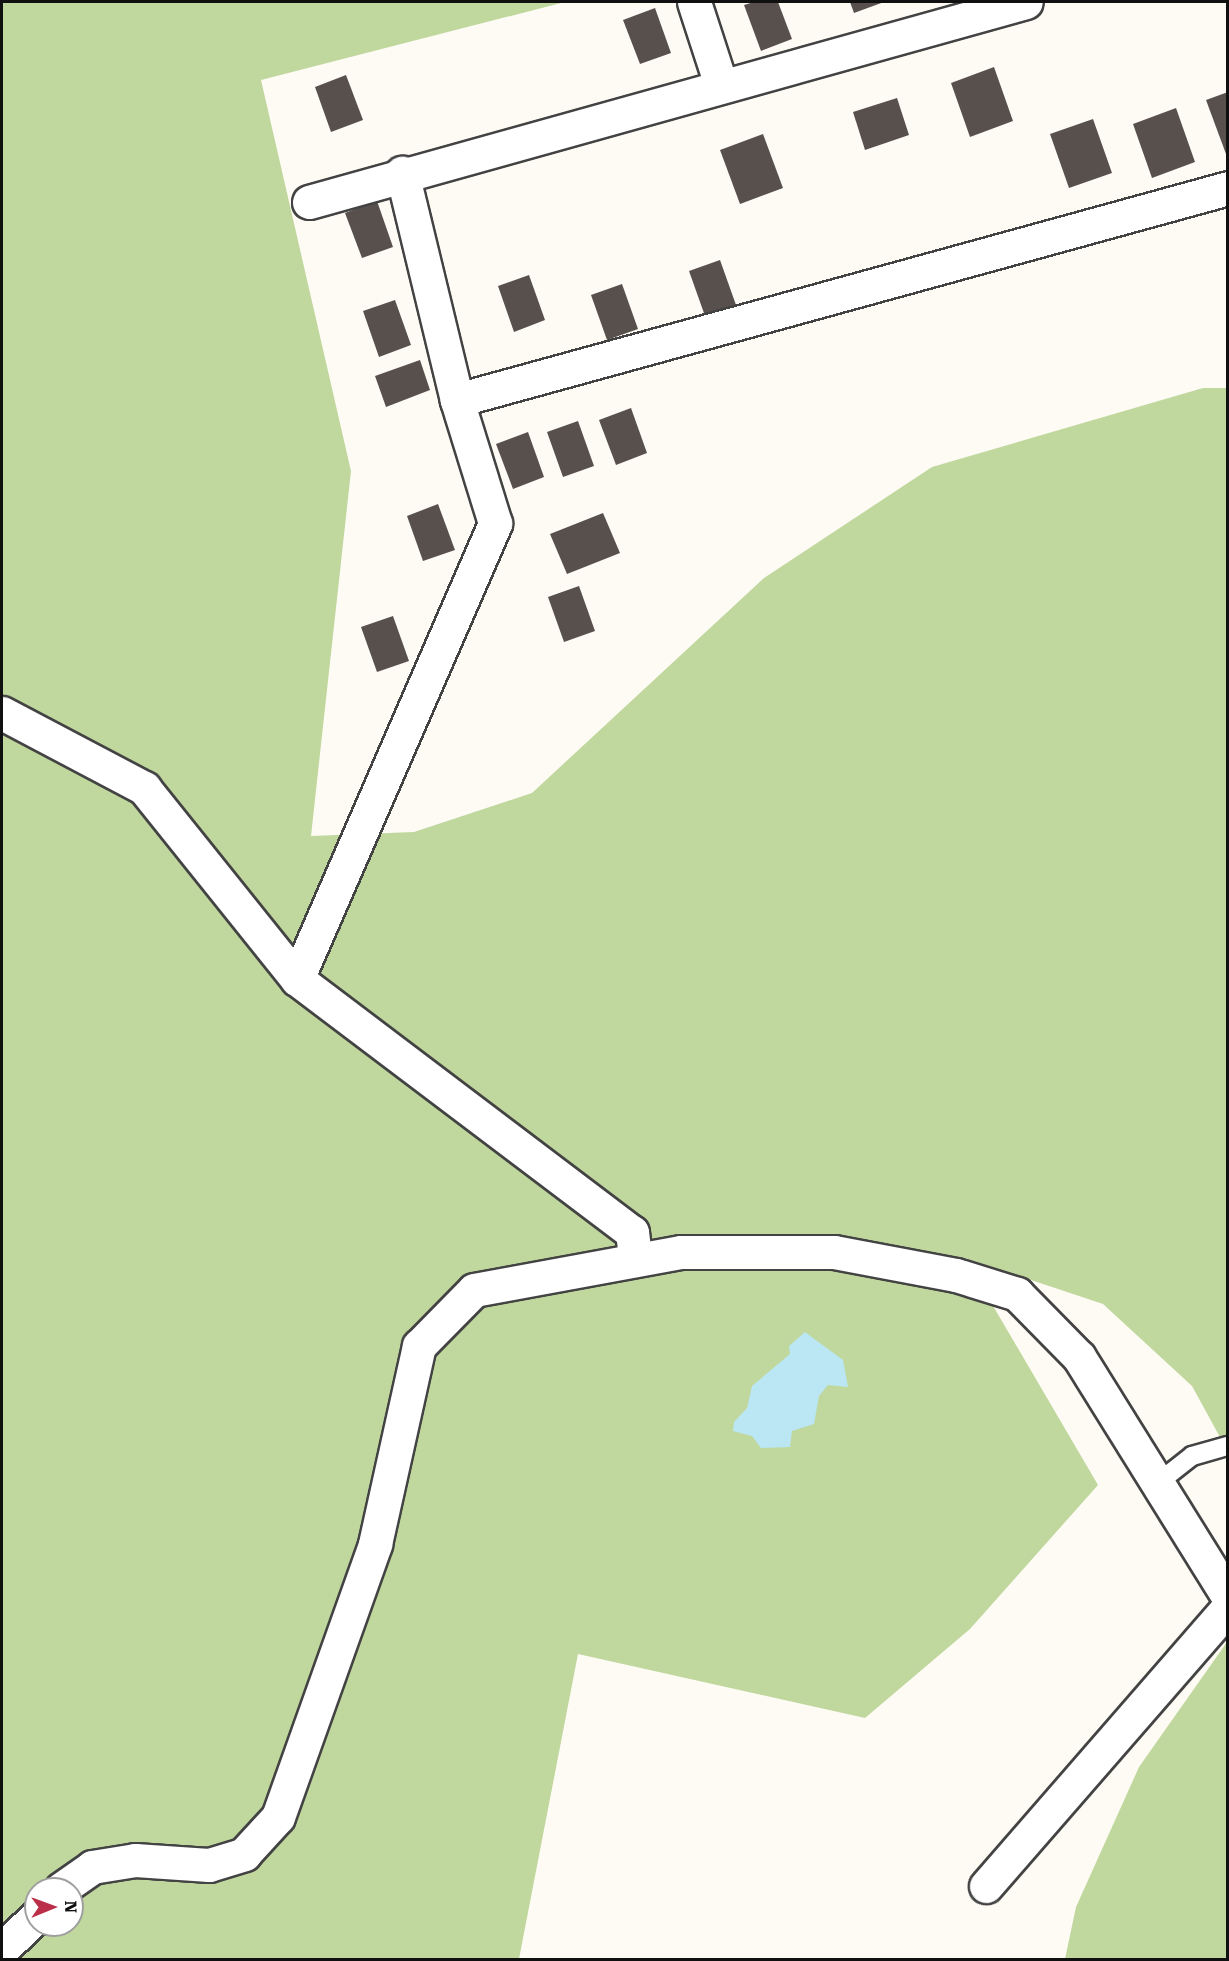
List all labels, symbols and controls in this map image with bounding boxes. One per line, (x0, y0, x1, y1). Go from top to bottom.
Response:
north arrow (24, 1877, 84, 1937)
text: N (61, 1900, 80, 1913)

